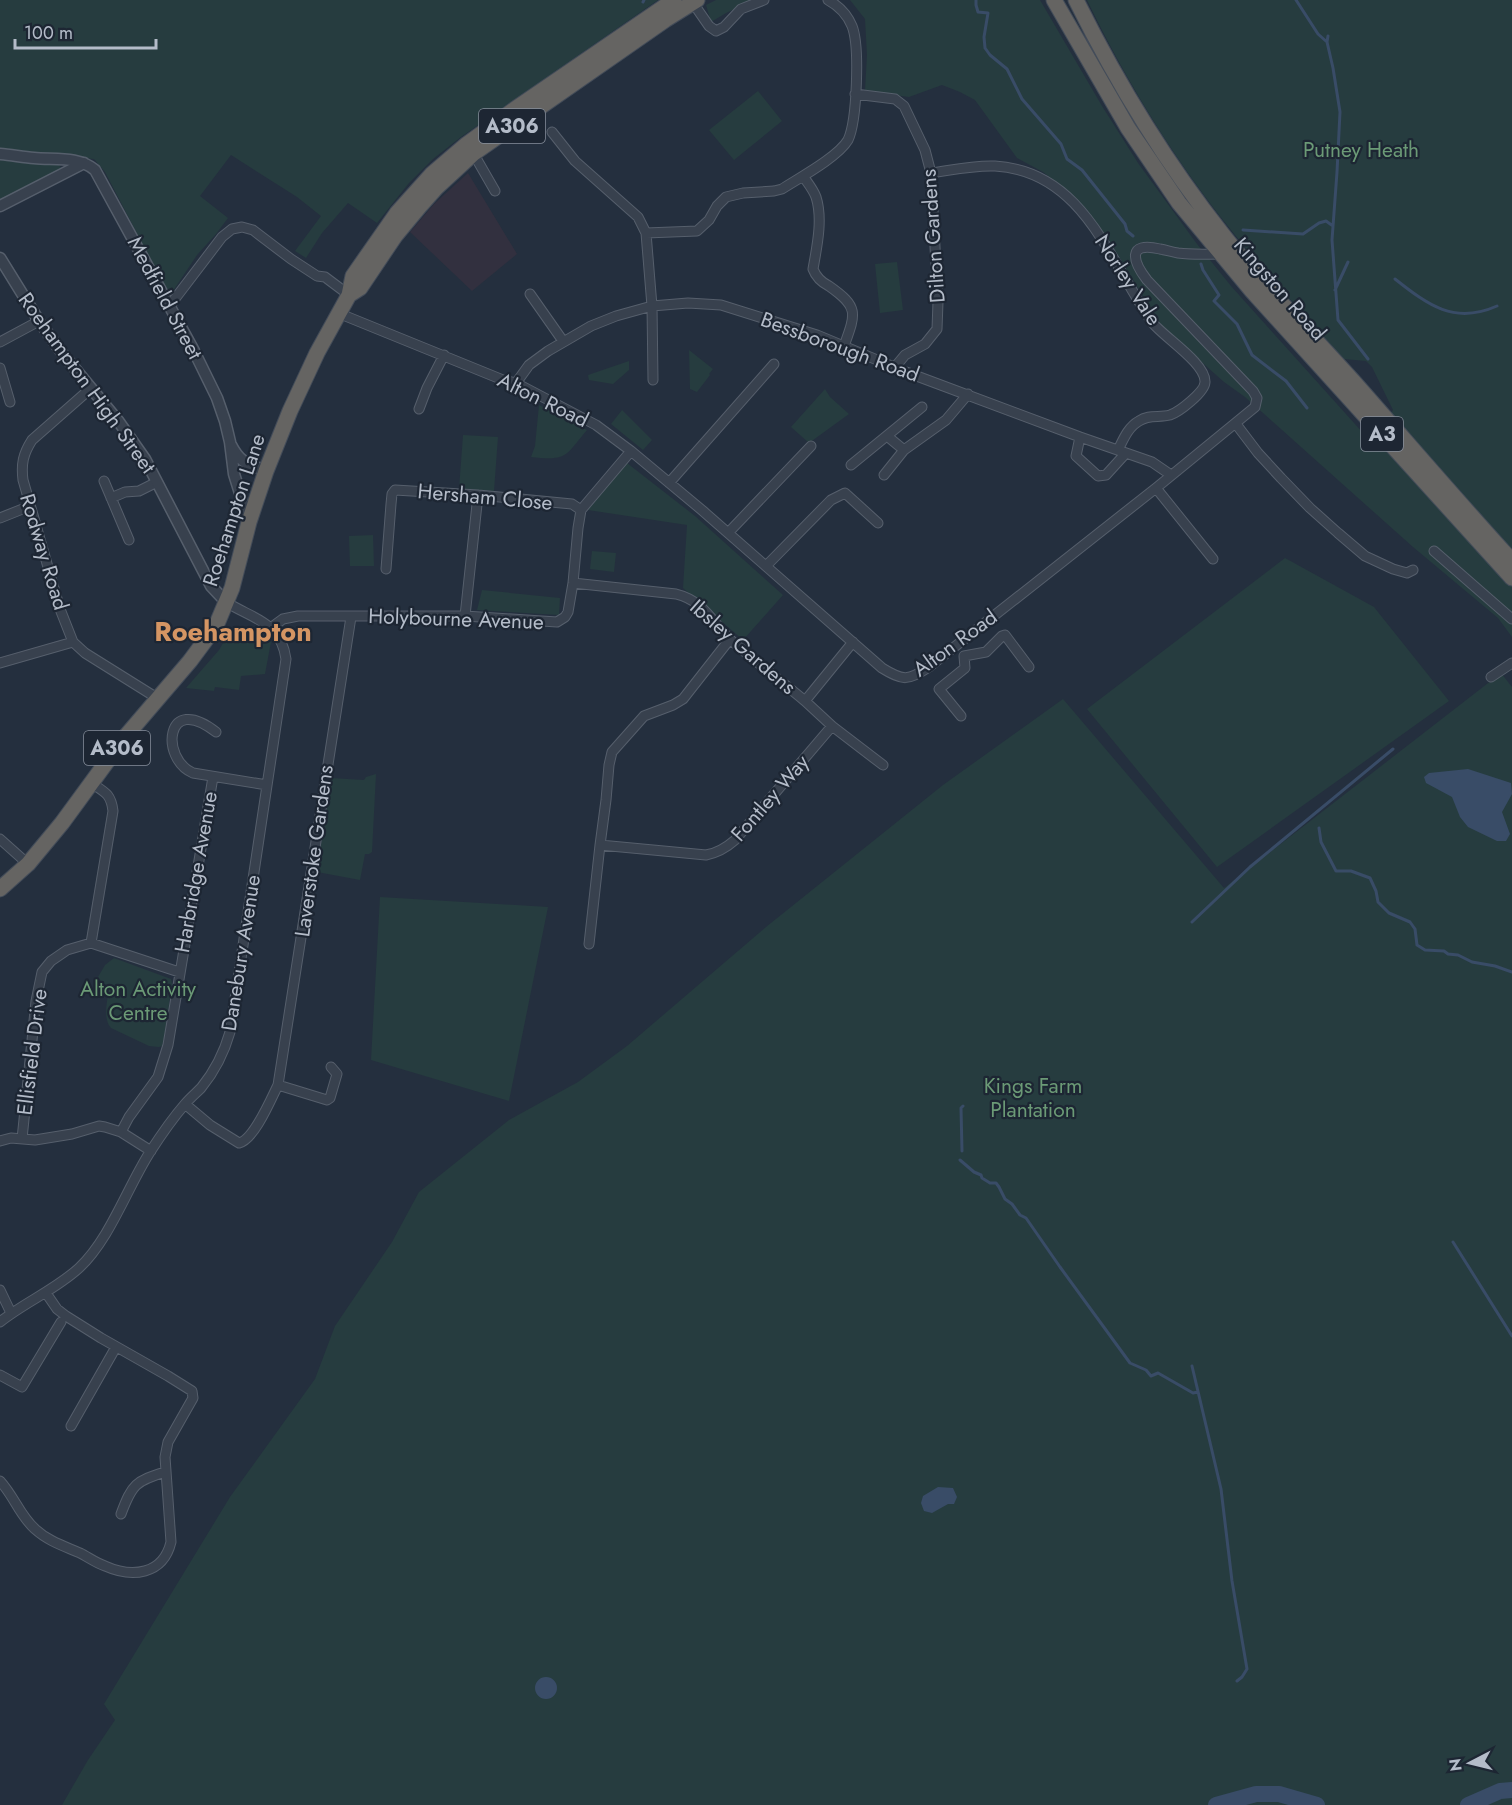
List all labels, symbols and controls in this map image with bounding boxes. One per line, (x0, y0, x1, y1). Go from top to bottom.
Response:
scale bar (15, 12, 156, 50)
text: 100 m (24, 20, 73, 46)
road number: A306 (479, 109, 545, 143)
park label: Putney Heath (1303, 135, 1419, 165)
street label: Dilton Gardens (913, 168, 953, 304)
street label: Norley Vale (1087, 229, 1169, 332)
street label: Medfield Street (120, 231, 210, 365)
street label: Kingston Road (1227, 231, 1333, 347)
street label: Roehampton High Street (11, 286, 163, 480)
street label: Bessborough Road (756, 304, 924, 390)
street label: Alton Road (492, 365, 594, 435)
road number: A3 (1361, 417, 1403, 451)
street label: Roehampton Lane (195, 430, 273, 590)
street label: Hersham Close (416, 476, 554, 518)
street label: Rodway Road (12, 490, 76, 614)
street label: Ibsley Gardens (683, 592, 803, 702)
street label: Holybourne Avenue (368, 601, 545, 637)
street label: Alton Road (907, 602, 1003, 684)
district label: Roehampton (154, 612, 312, 651)
road number: A306 (84, 731, 150, 765)
street label: Fontley Way (724, 748, 817, 848)
street label: Laverstoke Gardens (287, 763, 341, 939)
street label: Harbridge Avenue (167, 789, 225, 955)
street label: Danebury Avenue (214, 872, 268, 1033)
park label: Alton Activity Centre (80, 974, 197, 1028)
street label: Ellisfield Drive (9, 987, 55, 1117)
park label: Kings Farm Plantation (984, 1071, 1082, 1125)
north arrow (1440, 1733, 1500, 1793)
text: N (1443, 1757, 1468, 1772)

